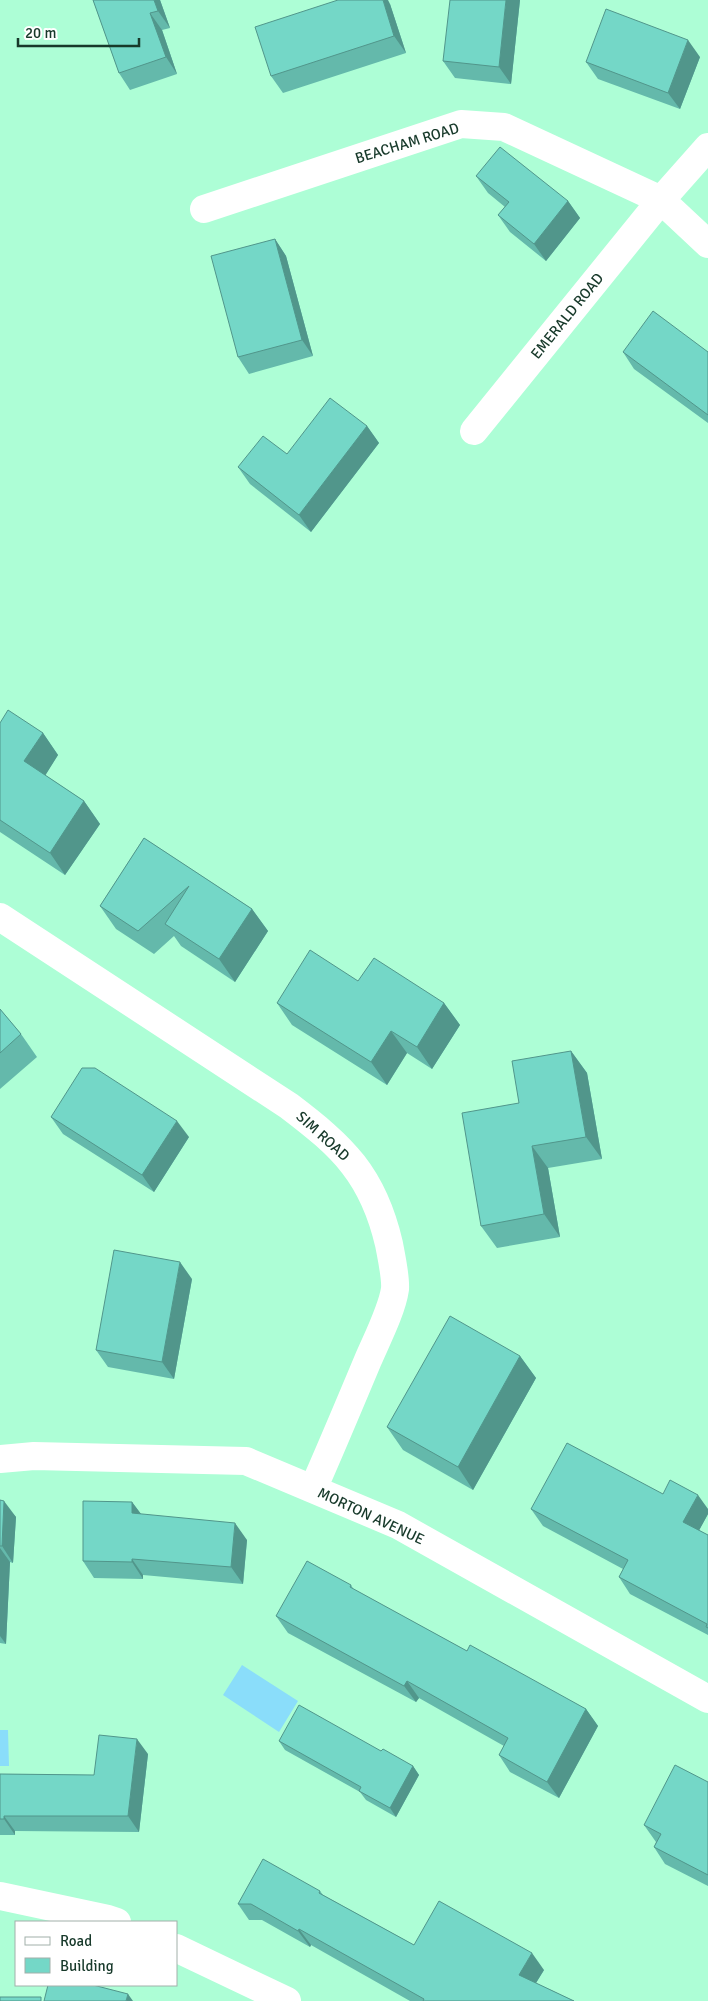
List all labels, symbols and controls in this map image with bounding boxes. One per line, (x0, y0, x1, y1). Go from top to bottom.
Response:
scale bar (18, 15, 139, 47)
text: 20 m (25, 24, 56, 42)
street label: BEACHAM ROAD (353, 119, 461, 167)
street label: EMERALD ROAD (527, 269, 607, 363)
street label: SIM ROAD (293, 1107, 353, 1165)
street label: MORTON AVENUE (315, 1483, 427, 1549)
legend (15, 1921, 178, 1986)
text: Road (60, 1932, 92, 1950)
text: Building (60, 1957, 114, 1975)

